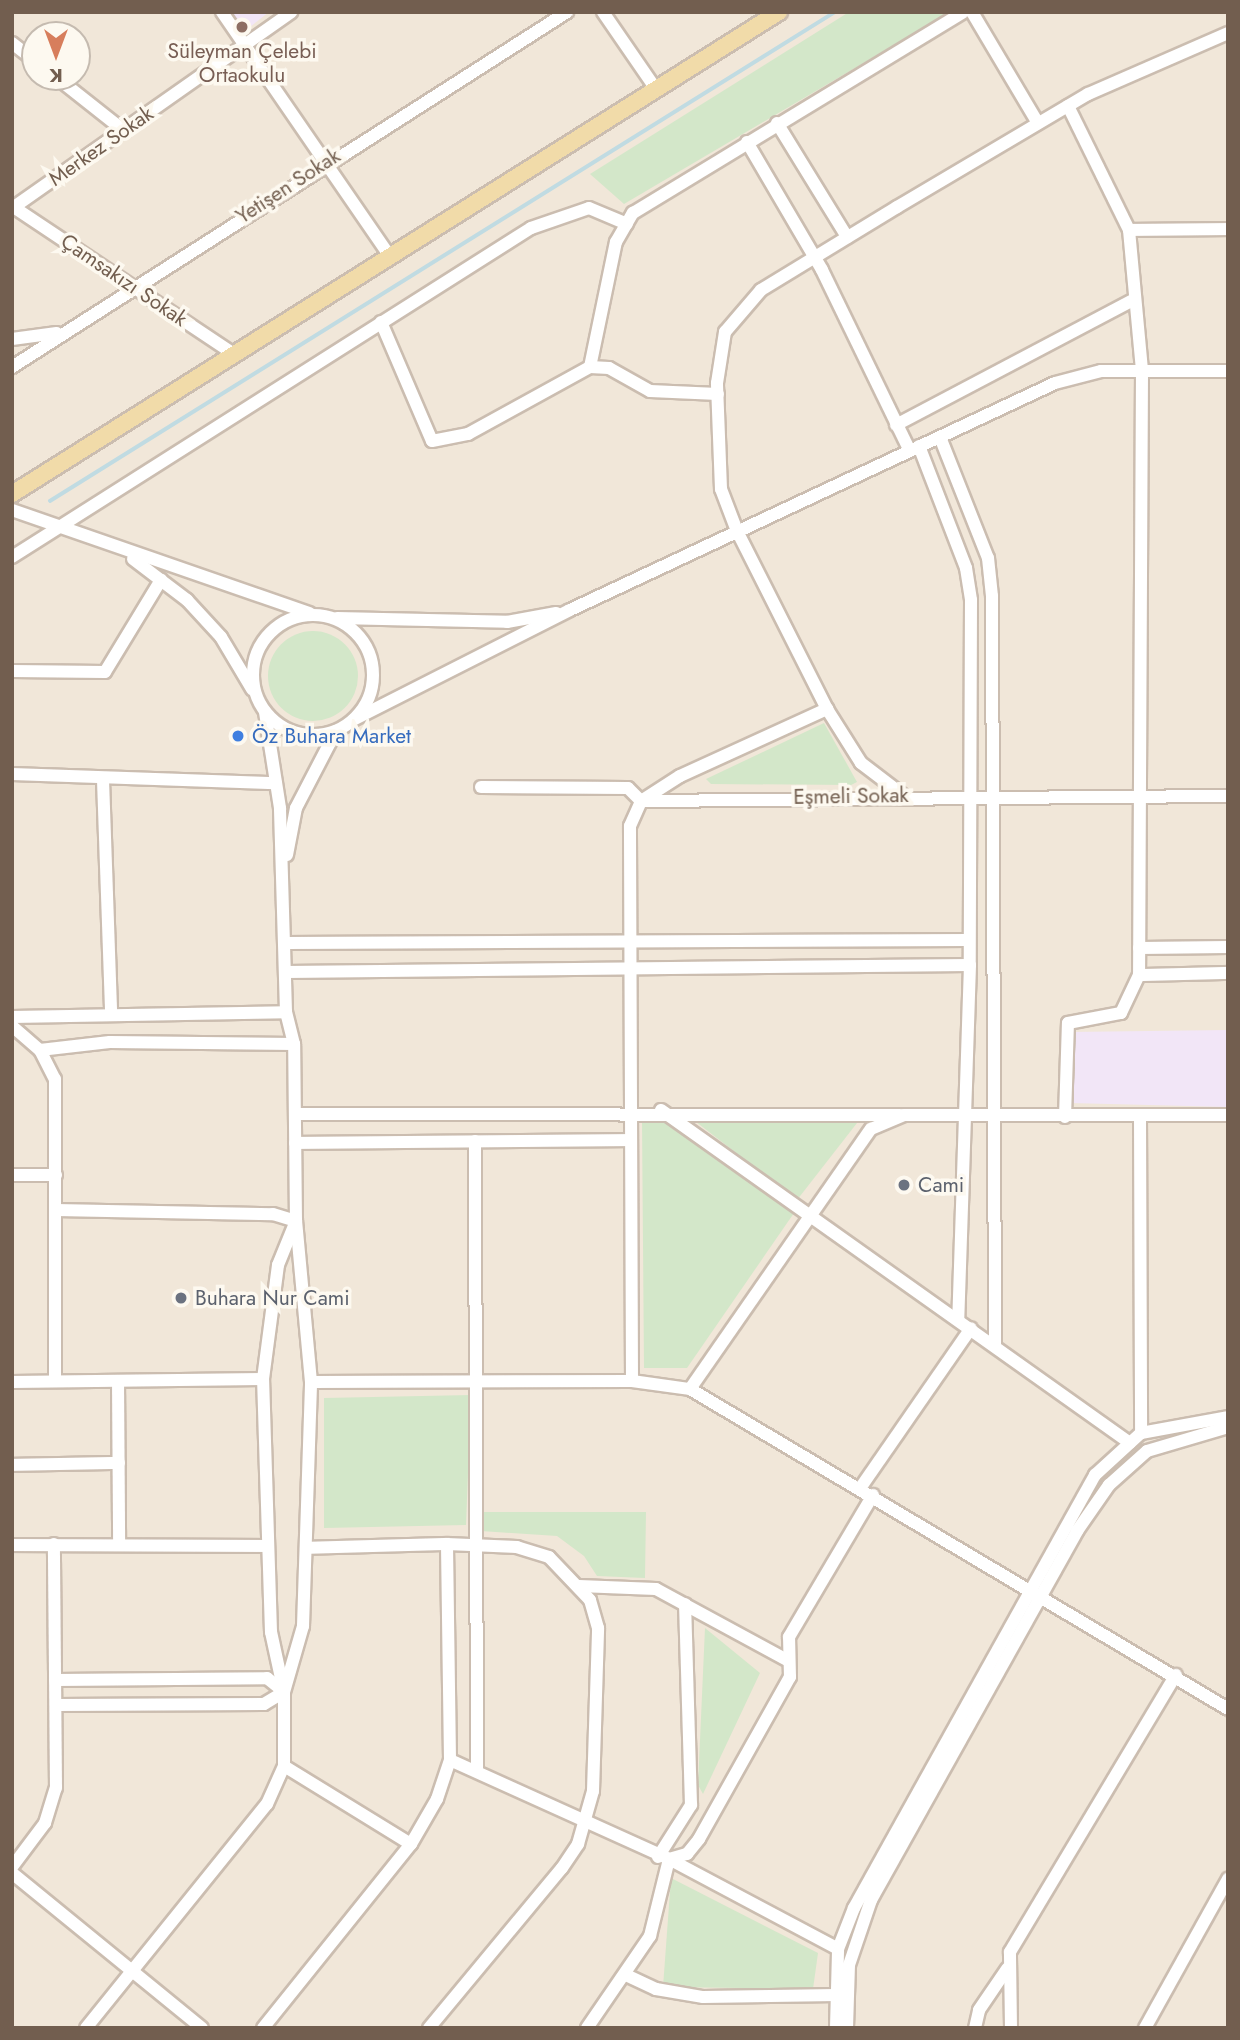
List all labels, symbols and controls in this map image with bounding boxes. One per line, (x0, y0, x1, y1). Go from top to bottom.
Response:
marker: Süleyman Çelebi Ortaokulu (234, 19, 250, 35)
north arrow (21, 21, 91, 91)
place label: Süleyman Çelebi Ortaokulu (167, 38, 317, 88)
text: K (49, 62, 63, 89)
street label: Merkez Sokak (44, 101, 158, 191)
street label: Yetişen Sokak (231, 143, 345, 229)
street label: Çamsakızı Sokak (56, 228, 192, 332)
place label: Öz Buhara Market (252, 723, 411, 749)
marker: Öz Buhara Market (230, 728, 246, 744)
street label: Eşmeli Sokak (793, 782, 909, 810)
place label: Cami (918, 1172, 964, 1198)
marker: Cami (896, 1177, 912, 1193)
place label: Buhara Nur Cami (195, 1285, 350, 1311)
marker: Buhara Nur Cami (173, 1290, 189, 1306)

